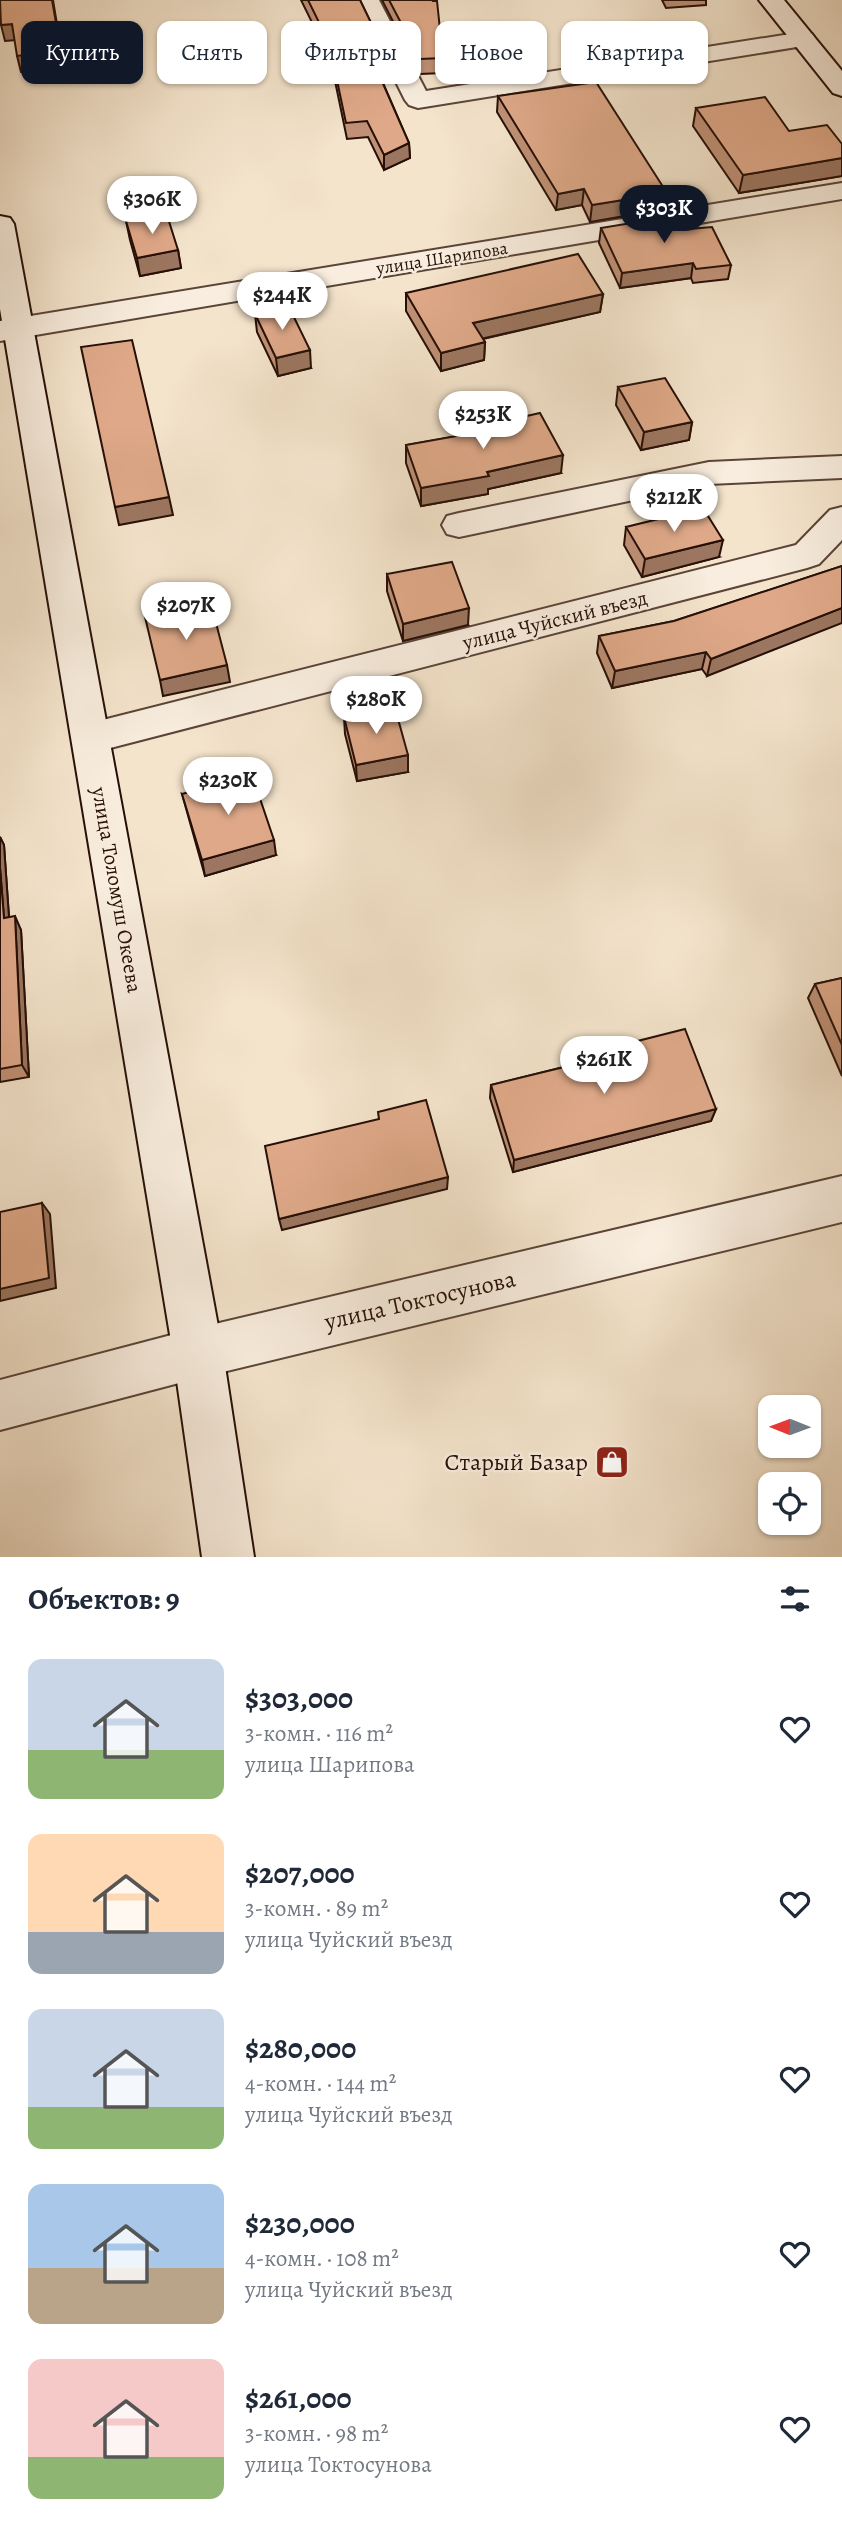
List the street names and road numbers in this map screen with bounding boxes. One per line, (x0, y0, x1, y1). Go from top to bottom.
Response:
street label: улица Шарипова (374, 236, 510, 280)
street label: улица Чуйский въезд (459, 583, 650, 657)
street label: улица Толомуш Океева (85, 784, 149, 995)
street label: улица Токтосунова (320, 1262, 519, 1338)

